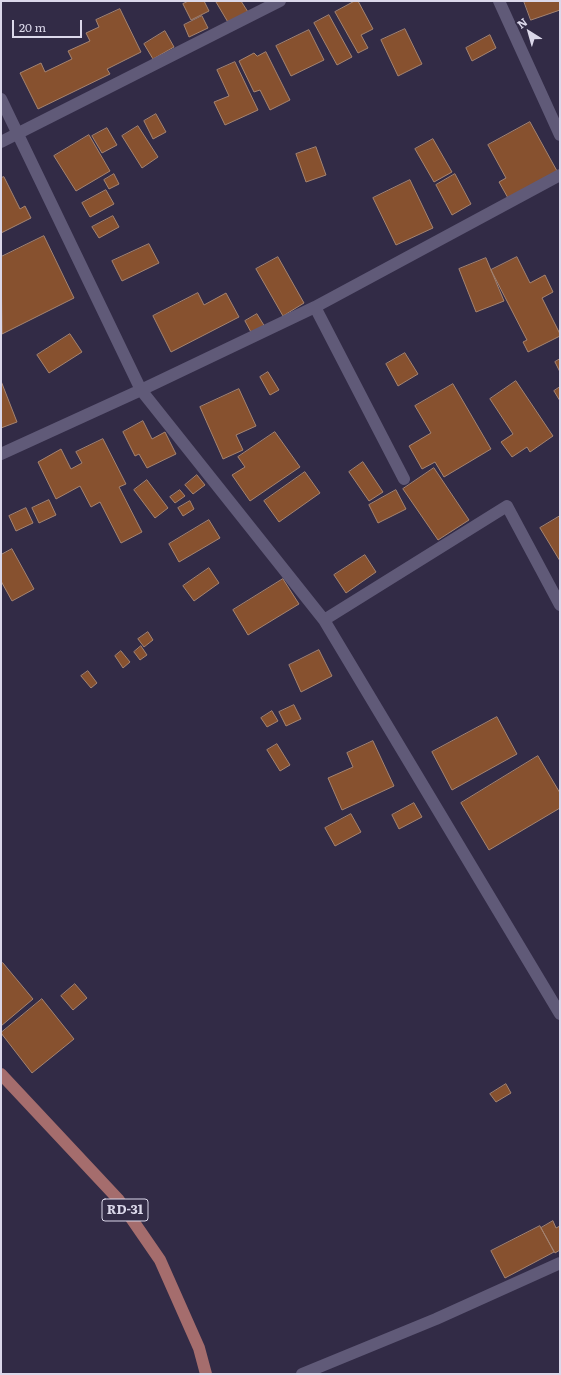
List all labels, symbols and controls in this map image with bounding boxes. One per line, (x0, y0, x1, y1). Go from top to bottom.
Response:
scale bar (14, 12, 84, 38)
north arrow (509, 12, 549, 52)
text: N (513, 13, 530, 32)
text: 20 m (19, 18, 46, 36)
road number: RD-31 (102, 1199, 148, 1221)

